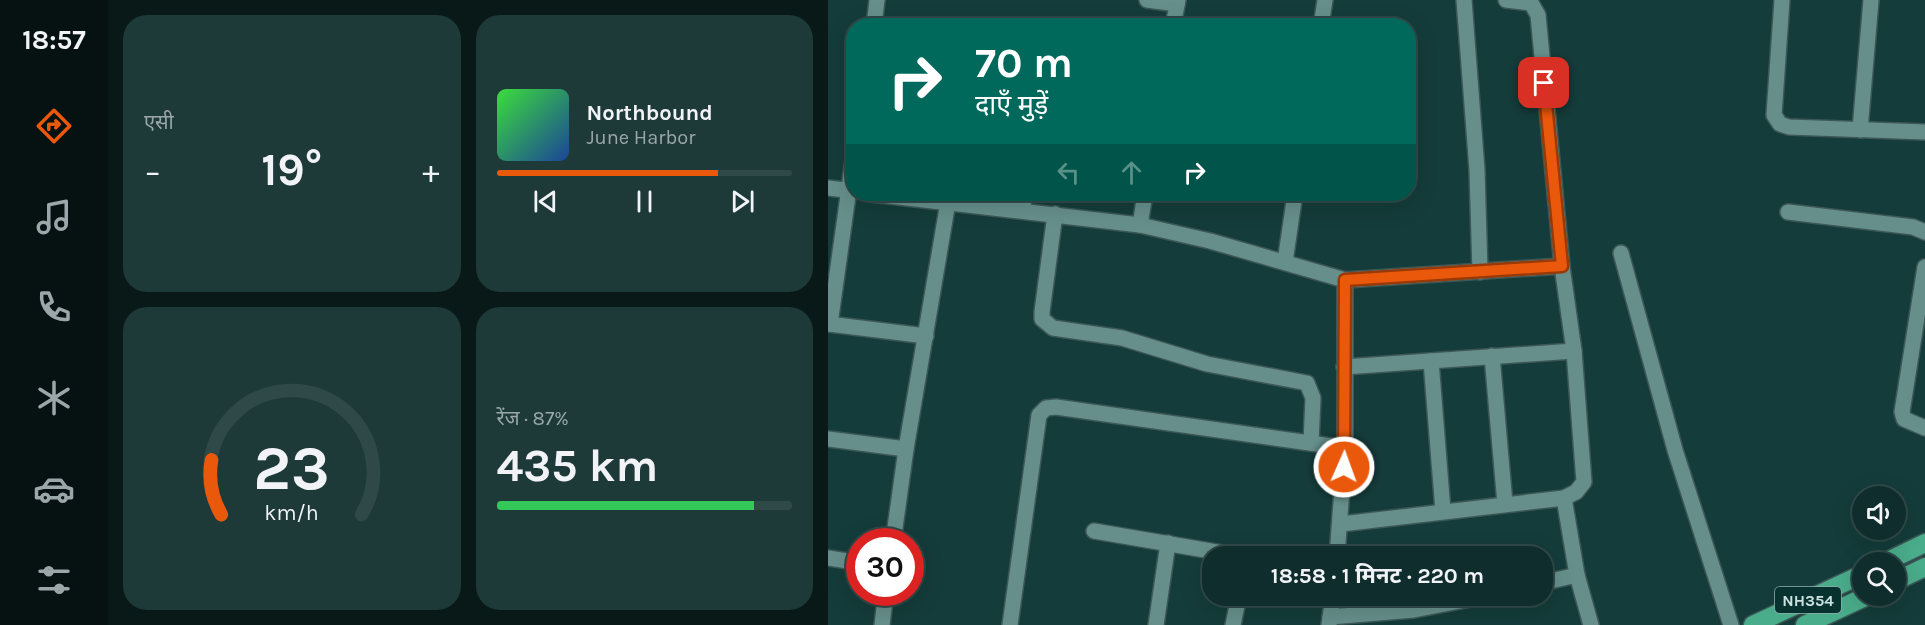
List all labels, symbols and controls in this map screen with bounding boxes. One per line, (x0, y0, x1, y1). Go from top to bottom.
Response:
text: 18:57 (22, 24, 86, 56)
text: 70 m (975, 38, 1073, 88)
icon: right (876, 42, 954, 120)
pin (1518, 57, 1569, 108)
icon: arrive (1527, 66, 1560, 99)
text: दाएँ मुड़ें (975, 89, 1048, 121)
text: Northbound (587, 100, 713, 126)
icon: directions (33, 105, 75, 147)
text: एसी (144, 111, 174, 134)
text: June Harbor (587, 126, 695, 149)
text: 19° (261, 144, 322, 196)
text: − (144, 152, 161, 190)
text: + (422, 152, 439, 190)
icon: left (1052, 156, 1085, 189)
icon: ahead (1115, 156, 1148, 189)
icon: right (1178, 156, 1211, 189)
icon: previous (529, 185, 562, 218)
icon: pause (628, 185, 661, 218)
icon: next (726, 185, 759, 218)
icon: music (33, 196, 75, 238)
icon: phone (33, 286, 75, 328)
icon: climate (33, 377, 75, 419)
text: रेंज · 87% (497, 407, 569, 430)
text: 23 (253, 432, 330, 505)
position arrow (1312, 435, 1376, 499)
text: 435 km (497, 440, 658, 492)
icon: car (33, 468, 75, 510)
map controls (1852, 486, 1906, 606)
button: sound (1852, 486, 1906, 540)
text: km/h (265, 501, 319, 526)
speed limit sign: 30 (846, 528, 924, 606)
button: search (1852, 552, 1906, 606)
icon: filters (33, 559, 75, 601)
text: 18:58 · 1 मिनट · 220 m (1271, 563, 1484, 589)
road number: NH354 (1775, 587, 1841, 613)

